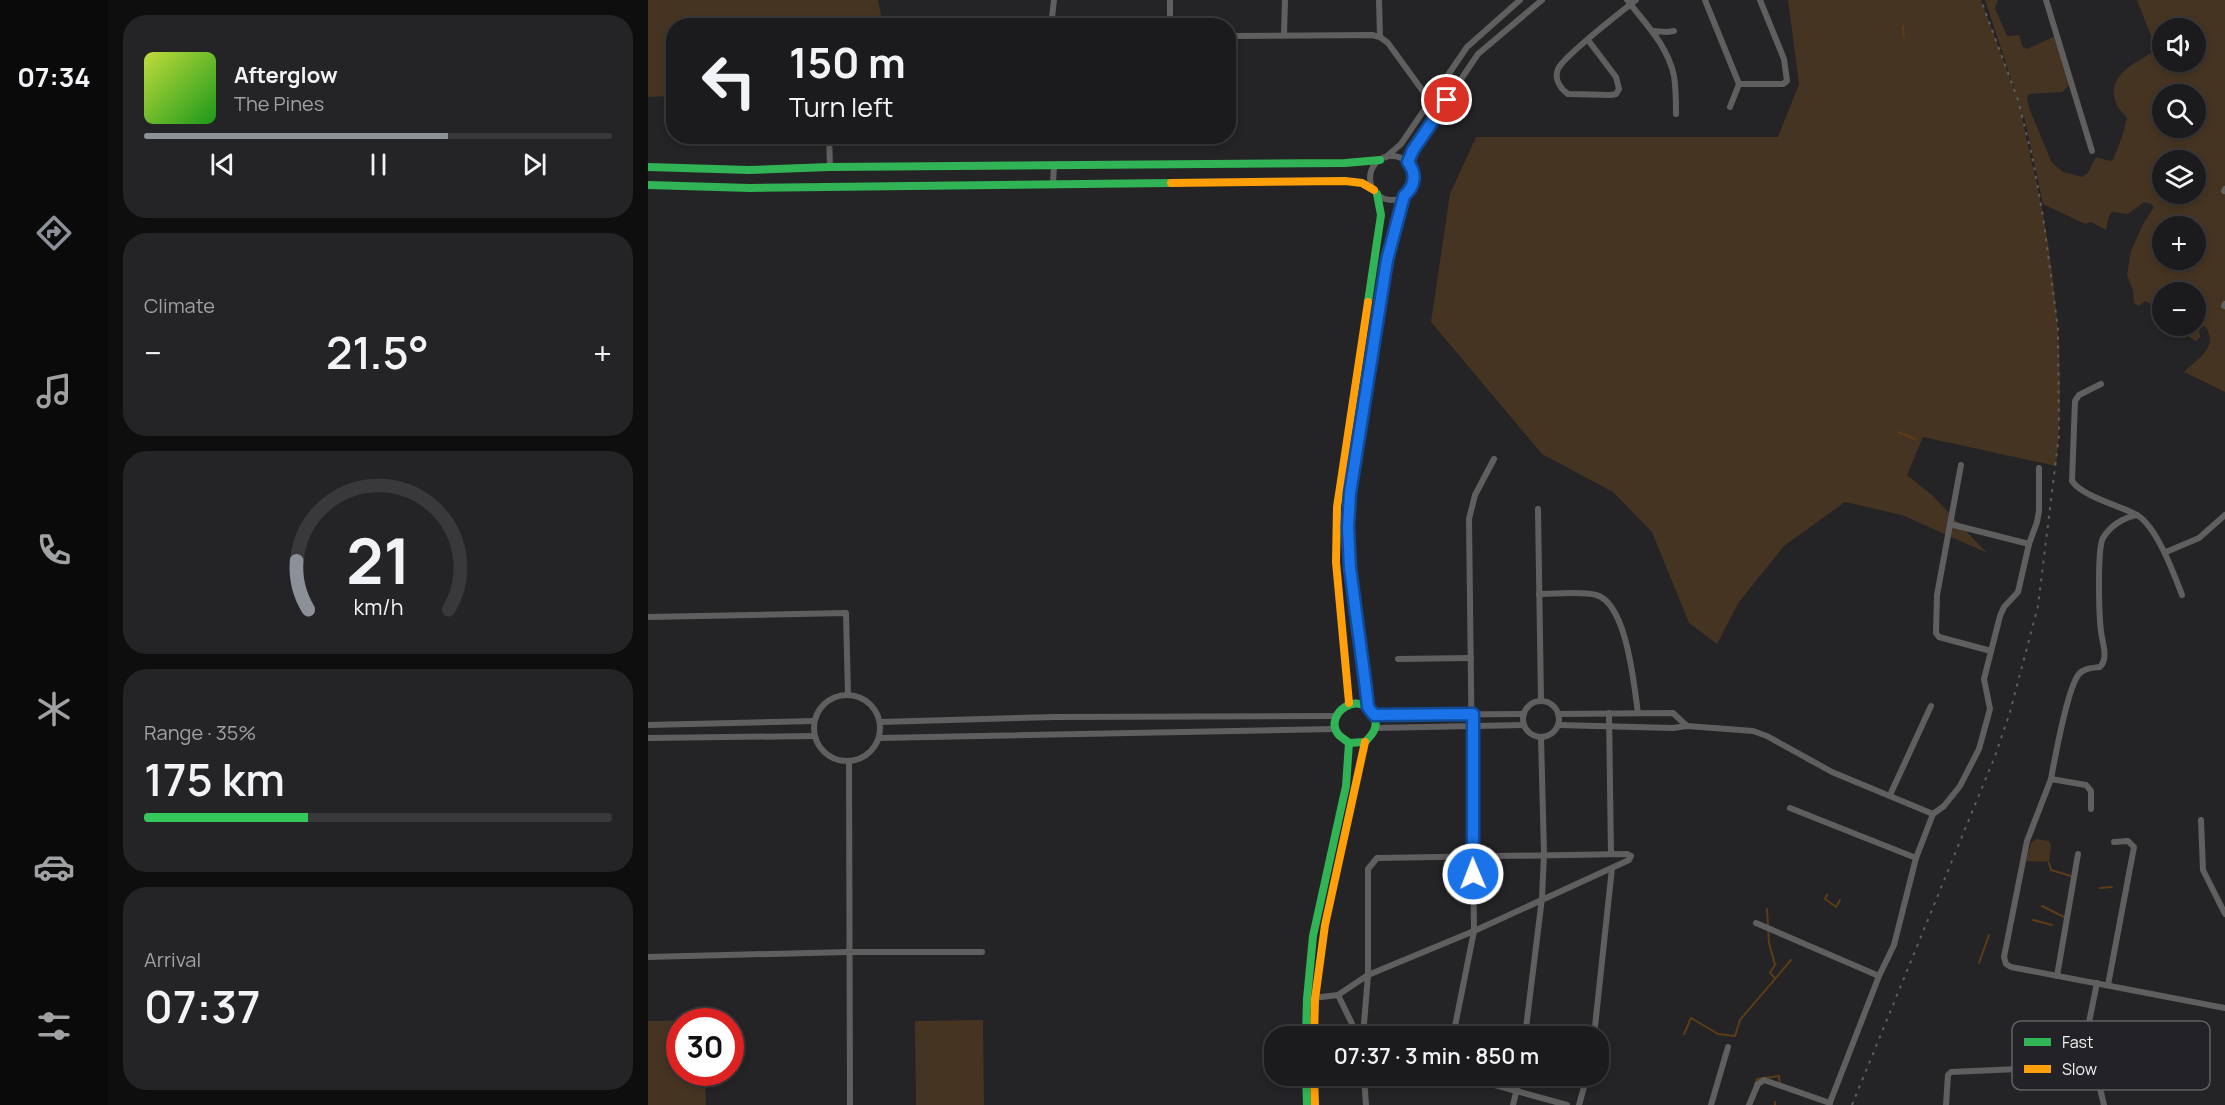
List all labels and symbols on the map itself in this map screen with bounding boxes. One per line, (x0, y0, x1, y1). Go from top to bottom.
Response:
pin (1421, 74, 1472, 125)
position arrow (1441, 842, 1505, 906)
speed limit sign: 30 (666, 1008, 744, 1086)
legend (2012, 1021, 2210, 1090)
text: Fast (2062, 1031, 2093, 1053)
text: Slow (2062, 1058, 2097, 1080)

